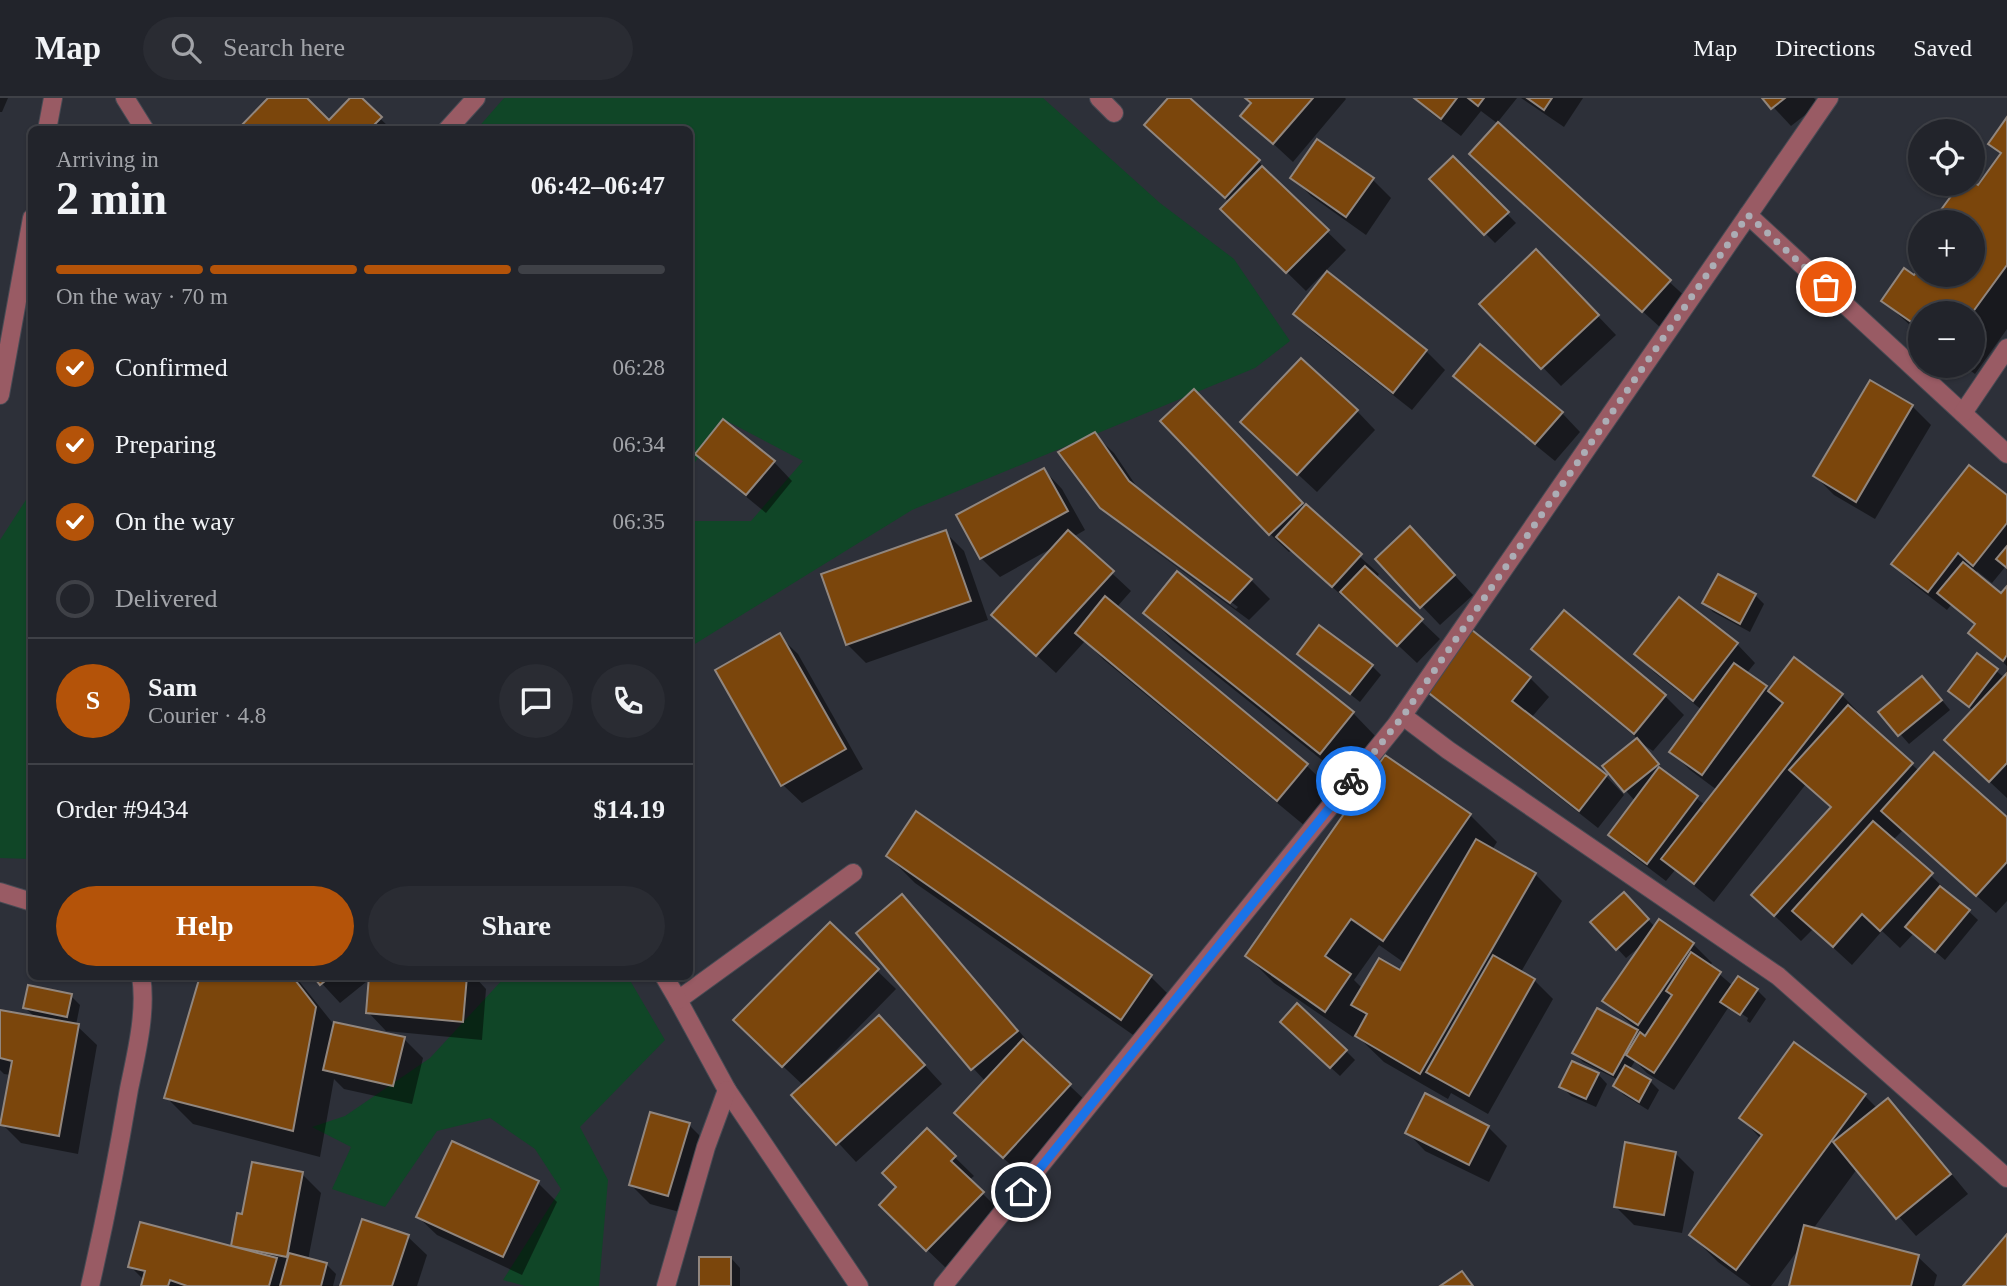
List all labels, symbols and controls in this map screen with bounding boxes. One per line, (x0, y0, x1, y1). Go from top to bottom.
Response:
search box (143, 17, 633, 80)
icon: search (167, 29, 205, 67)
text: Map (35, 30, 101, 66)
text: Search here (223, 33, 345, 62)
text: Map (1693, 35, 1737, 61)
text: Directions (1775, 35, 1875, 61)
text: Saved (1913, 35, 1972, 61)
map controls (1908, 119, 1985, 378)
button: locate (1908, 119, 1985, 196)
text: Arriving in (56, 147, 159, 172)
text: 06:42–06:47 (531, 171, 665, 200)
text: 2 min (56, 173, 167, 224)
button: + (1908, 210, 1985, 287)
pin (1796, 257, 1856, 317)
icon: bag (1807, 268, 1845, 306)
text: On the way · 70 m (56, 284, 228, 309)
button: − (1908, 301, 1985, 378)
icon: check (56, 349, 94, 387)
text: Confirmed (115, 353, 228, 382)
text: 06:28 (613, 355, 665, 380)
icon: check (56, 426, 94, 464)
text: Preparing (115, 430, 216, 459)
text: 06:34 (613, 432, 665, 457)
icon: check (56, 503, 94, 541)
text: On the way (115, 507, 235, 536)
text: 06:35 (613, 509, 665, 534)
text: Delivered (115, 584, 218, 613)
button: chat (499, 664, 573, 738)
button: phone (591, 664, 665, 738)
text: Sam (148, 673, 197, 702)
text: S (86, 686, 100, 715)
text: Courier · 4.8 (148, 703, 266, 728)
courier (1316, 746, 1386, 816)
icon: bike (1332, 762, 1370, 800)
text: Order #9434 (56, 795, 188, 824)
text: $14.19 (594, 795, 665, 824)
button: Help (56, 886, 354, 966)
button: Share (368, 886, 665, 966)
pin (991, 1162, 1051, 1222)
icon: home (1002, 1173, 1040, 1211)

